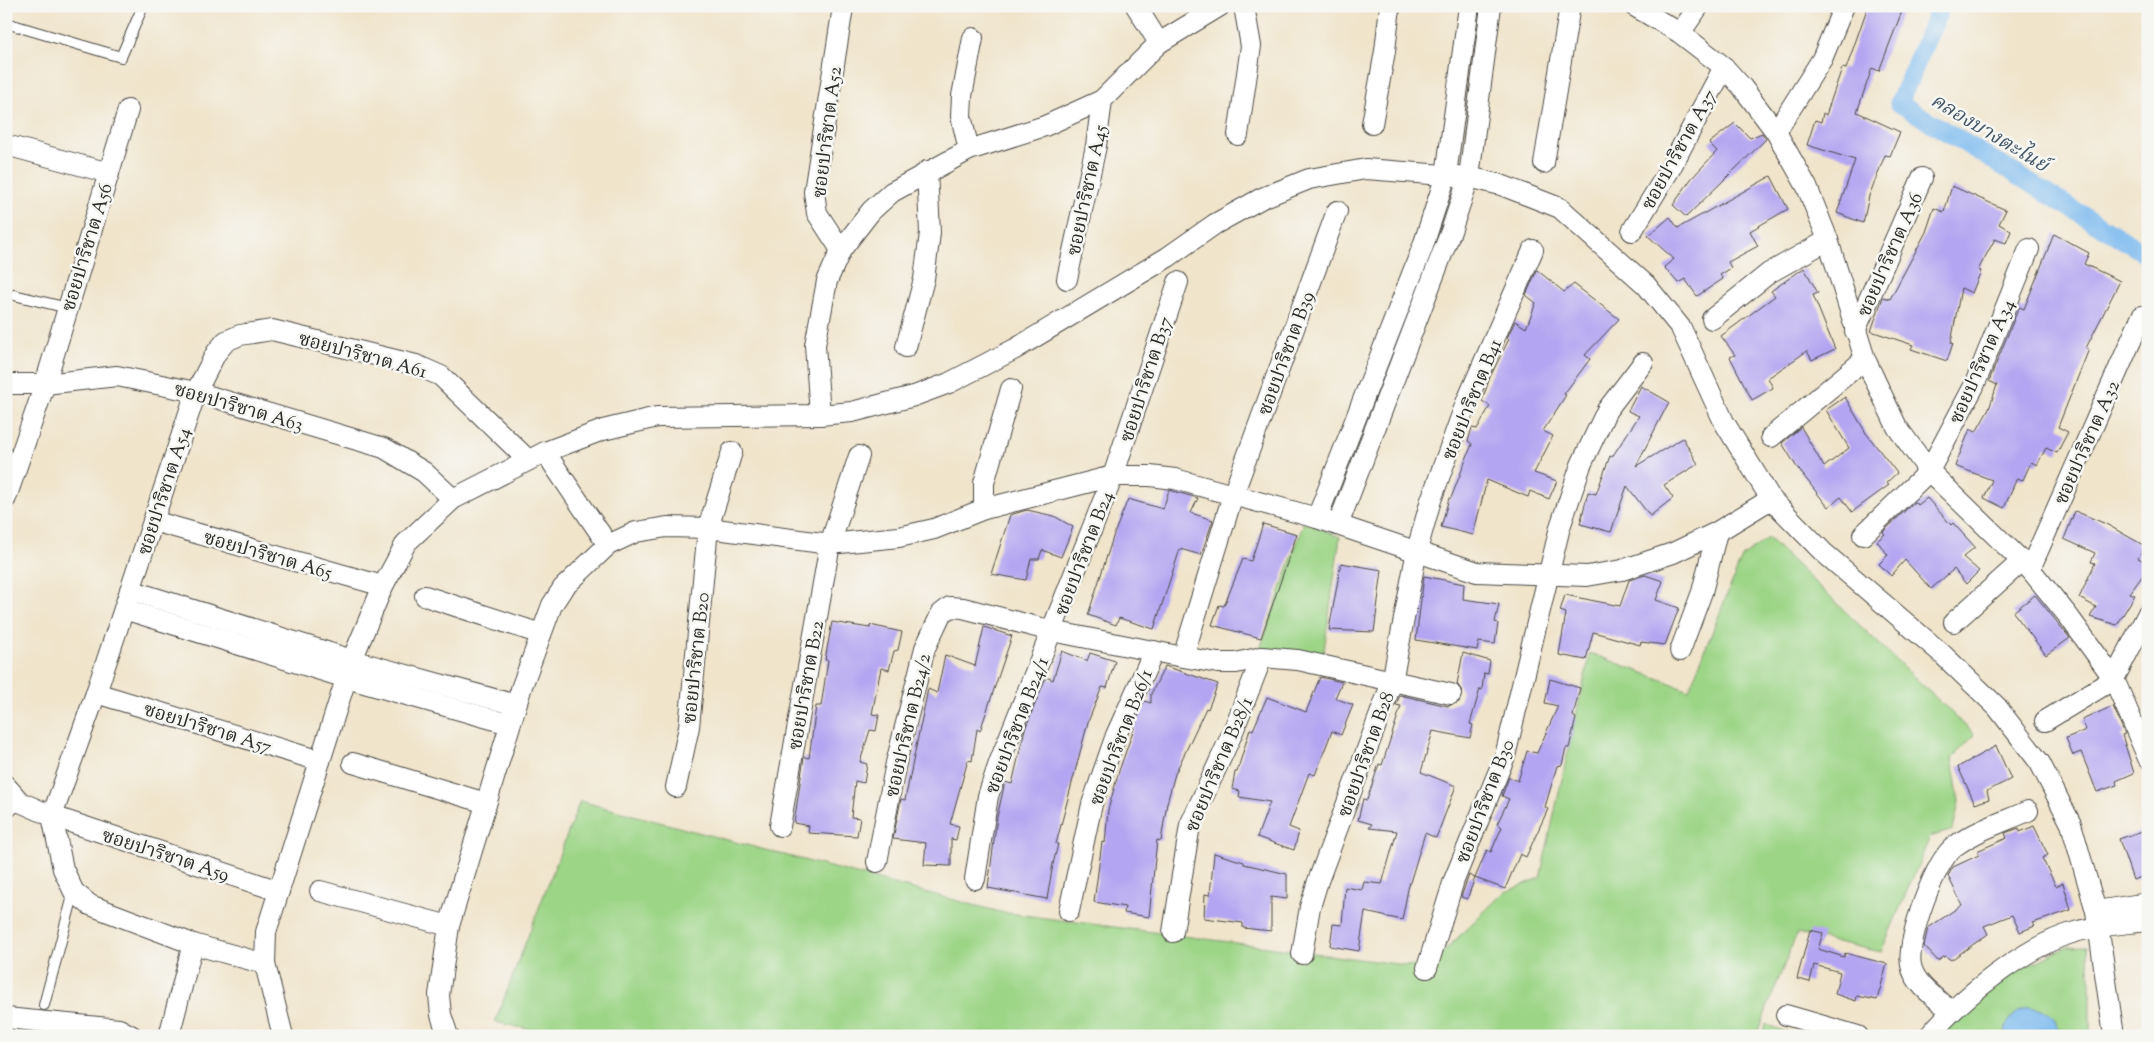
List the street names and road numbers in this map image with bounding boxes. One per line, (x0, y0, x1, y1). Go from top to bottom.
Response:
street label: ซอยปาริชาต A52 (807, 65, 850, 200)
street label: ซอยปาริชาต A37 (1636, 85, 1725, 215)
street label: ซอยปาริชาต A45 (1061, 122, 1116, 258)
street label: ซอยปาริชาต A56 (56, 180, 121, 315)
street label: ซอยปาริชาต A36 (1852, 188, 1931, 322)
street label: ซอยปาริชาต B39 (1252, 288, 1322, 420)
street label: ซอยปาริชาต A34 (1944, 295, 2023, 429)
street label: ซอยปาริชาต B37 (1114, 313, 1181, 446)
street label: ซอยปาริชาต A61 (295, 326, 430, 387)
street label: ซอยปาริชาต B41 (1437, 335, 1510, 465)
street label: ซอยปาริชาต A63 (170, 377, 306, 440)
street label: ซอยปาริชาต A32 (2049, 377, 2128, 509)
street label: ซอยปาริชาต A54 (132, 424, 199, 559)
street label: ซอยปาริชาต B24 (1049, 487, 1122, 620)
street label: ซอยปาริชาต A65 (200, 525, 335, 588)
street label: ซอยปาริชาต B20 (677, 591, 718, 725)
street label: ซอยปาริชาต B22 (783, 619, 832, 752)
street label: ซอยปาริชาต B24/2 (880, 651, 939, 800)
street label: ซอยปาริชาต B24/1 (980, 653, 1057, 798)
street label: ซอยปาริชาต B26/1 (1084, 665, 1161, 810)
street label: ซอยปาริชาต B28 (1332, 688, 1403, 821)
street label: ซอยปาริชาต B28/1 (1180, 693, 1261, 837)
street label: ซอยปาริชาต A57 (140, 697, 275, 762)
street label: ซอยปาริชาต B30 (1450, 736, 1522, 868)
street label: ซอยปาริชาต A59 (98, 823, 232, 890)

